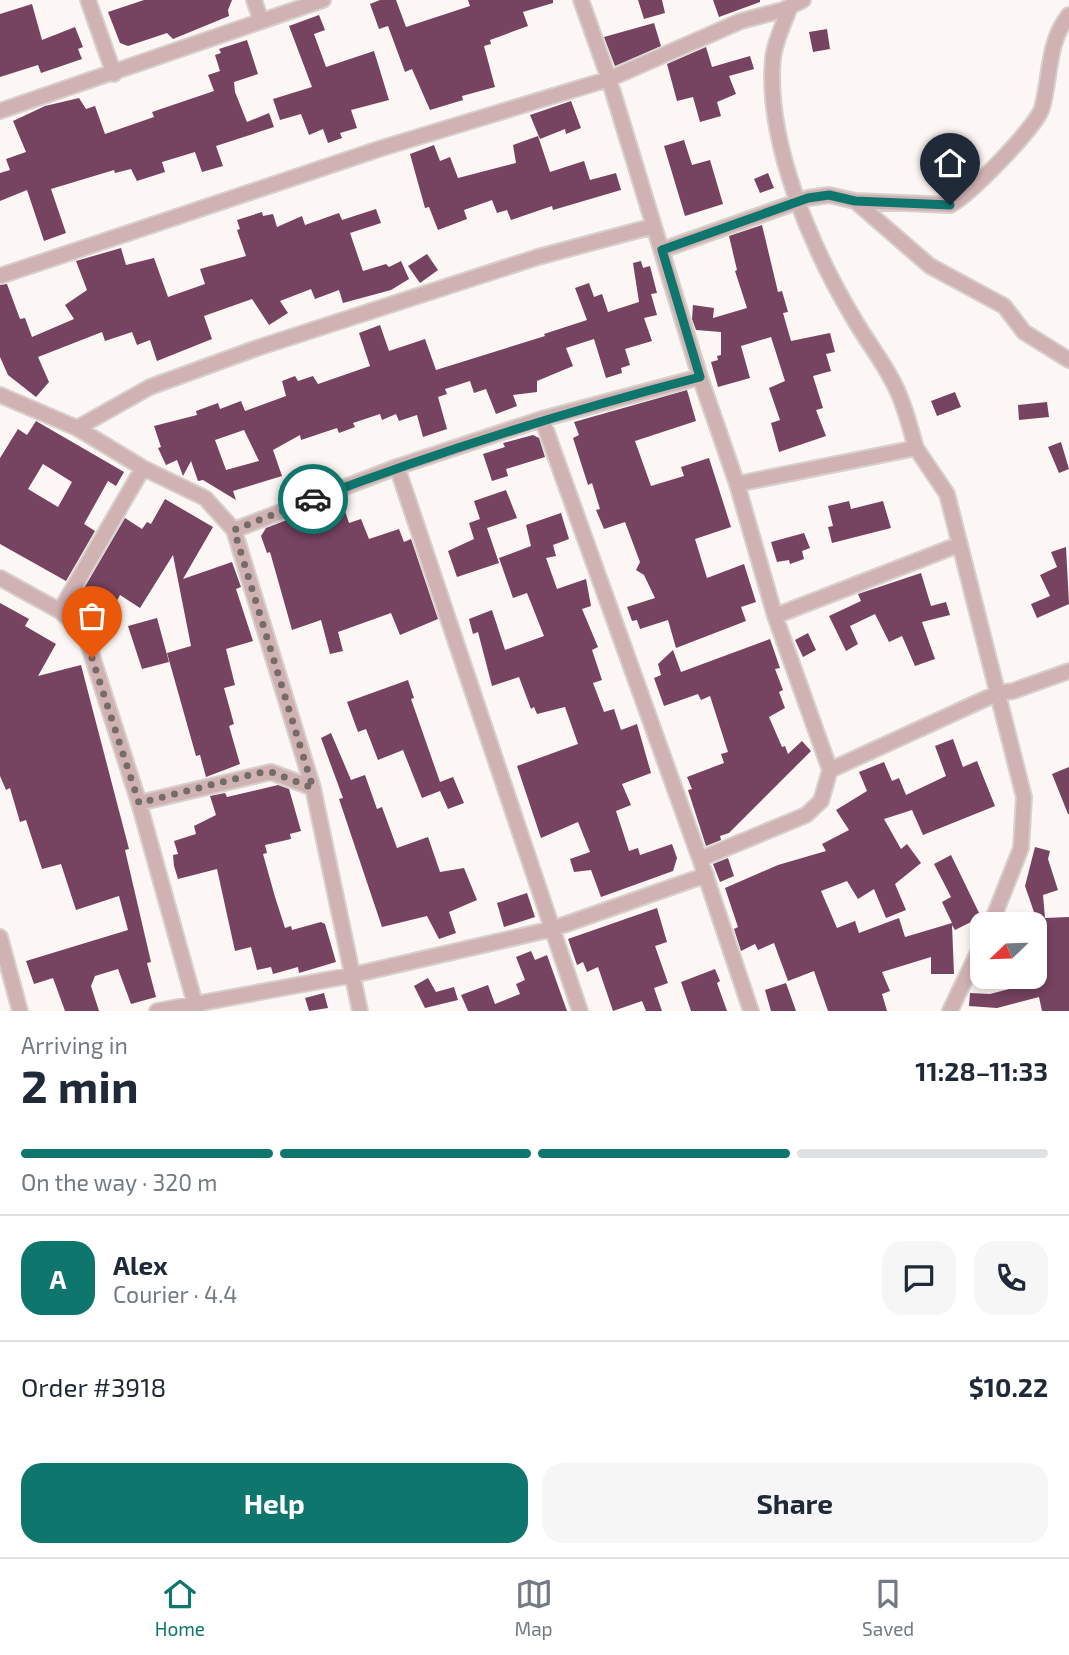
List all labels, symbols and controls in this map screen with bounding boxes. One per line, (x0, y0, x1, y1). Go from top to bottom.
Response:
pin (920, 133, 980, 205)
icon: home (931, 144, 969, 182)
courier (278, 464, 348, 534)
icon: car (294, 480, 332, 518)
pin (62, 586, 122, 658)
icon: bag (73, 597, 111, 635)
north arrow (970, 912, 1046, 989)
map controls (970, 912, 1047, 989)
text: Arriving in (21, 1031, 128, 1059)
text: 11:28–11:33 (915, 1055, 1048, 1086)
text: 2 min (21, 1057, 139, 1112)
text: On the way · 320 m (21, 1168, 217, 1196)
button: chat (882, 1241, 956, 1315)
button: phone (974, 1241, 1048, 1315)
text: Alex (113, 1249, 168, 1280)
text: A (50, 1263, 66, 1294)
text: Courier · 4.4 (113, 1280, 237, 1308)
text: Order #3918 (21, 1371, 166, 1402)
text: $10.22 (969, 1371, 1048, 1402)
button: Help (21, 1463, 528, 1543)
button: Share (542, 1463, 1048, 1543)
tab: Home (155, 1575, 205, 1640)
tab: Map (515, 1575, 553, 1640)
tab: Saved (862, 1575, 914, 1640)

